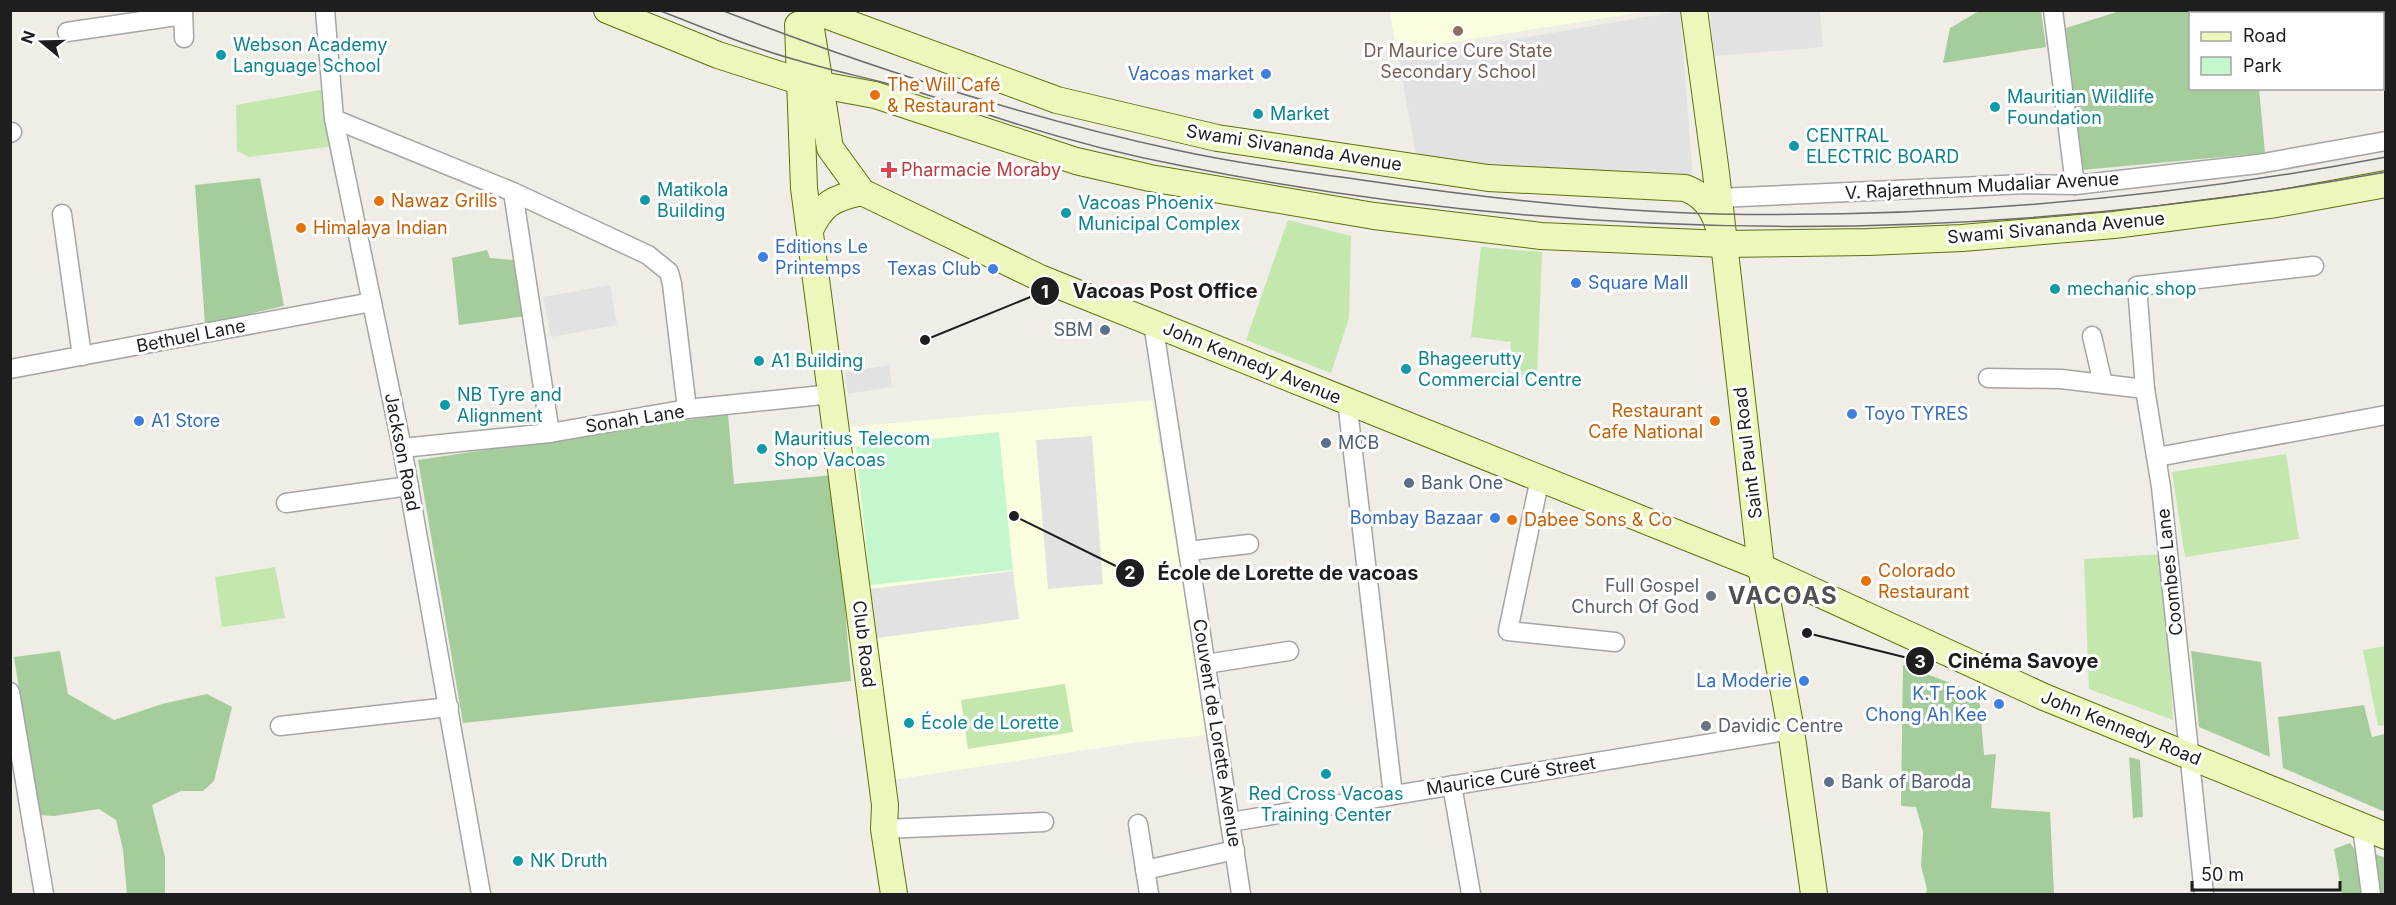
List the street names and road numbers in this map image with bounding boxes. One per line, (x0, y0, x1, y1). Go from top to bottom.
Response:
street label: Swami Sivananda Avenue (1185, 120, 1404, 175)
street label: V. Rajarethnum Mudaliar Avenue (1844, 168, 2120, 203)
street label: Swami Sivananda Avenue (1946, 208, 2166, 247)
street label: Bethuel Lane (135, 315, 247, 356)
street label: John Kennedy Avenue (1160, 317, 1344, 408)
street label: Saint Paul Road (1729, 386, 1766, 520)
street label: Jackson Road (381, 391, 424, 513)
street label: Sonah Lane (584, 400, 686, 437)
street label: Coombes Lane (2152, 507, 2187, 637)
street label: Club Road (849, 599, 880, 689)
street label: Couvent de Lorette Avenue (1189, 617, 1246, 849)
street label: John Kennedy Road (2038, 686, 2204, 769)
street label: Maurice Curé Street (1425, 752, 1597, 799)

